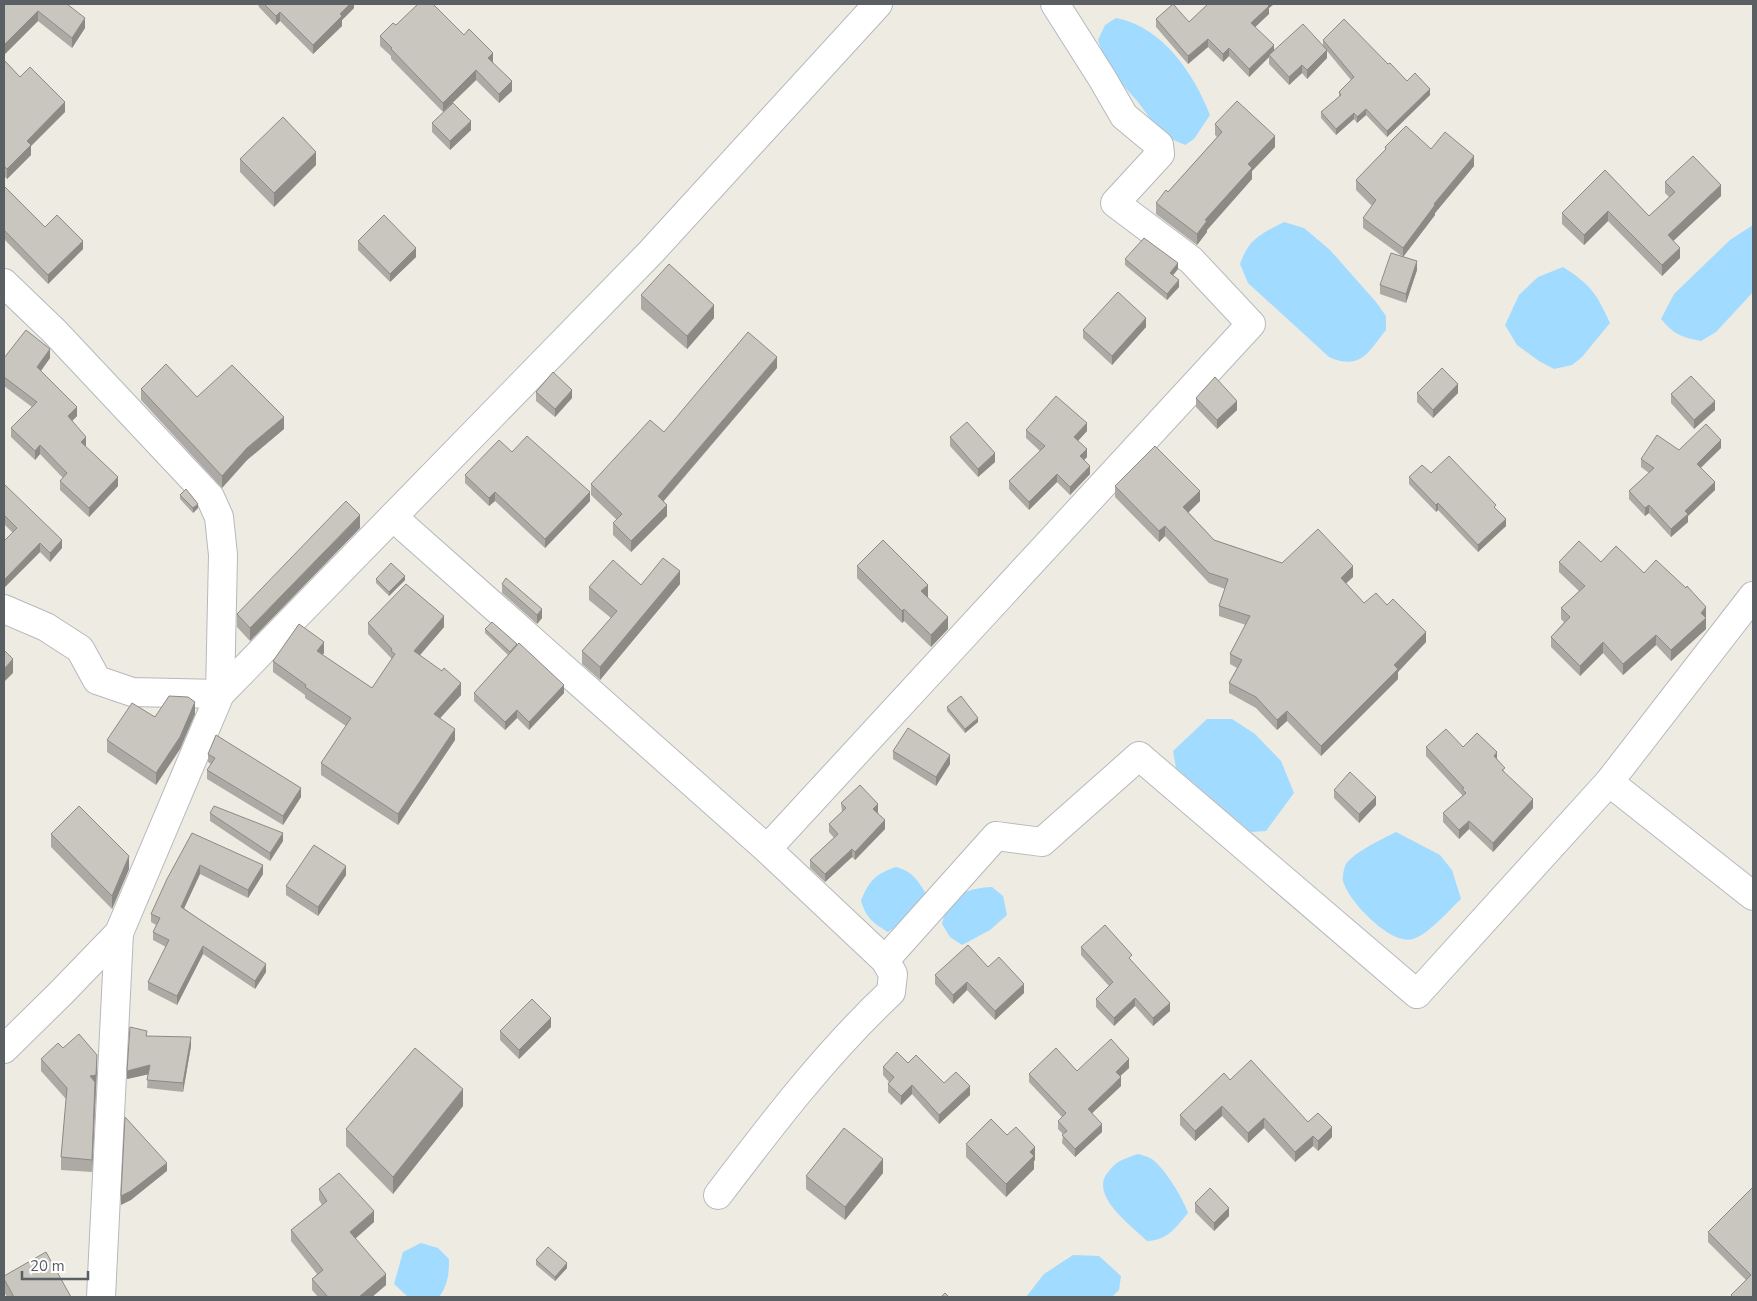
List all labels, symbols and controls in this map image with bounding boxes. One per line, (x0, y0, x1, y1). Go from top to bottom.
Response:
scale bar (22, 1248, 89, 1280)
text: 20 m (30, 1256, 65, 1276)

